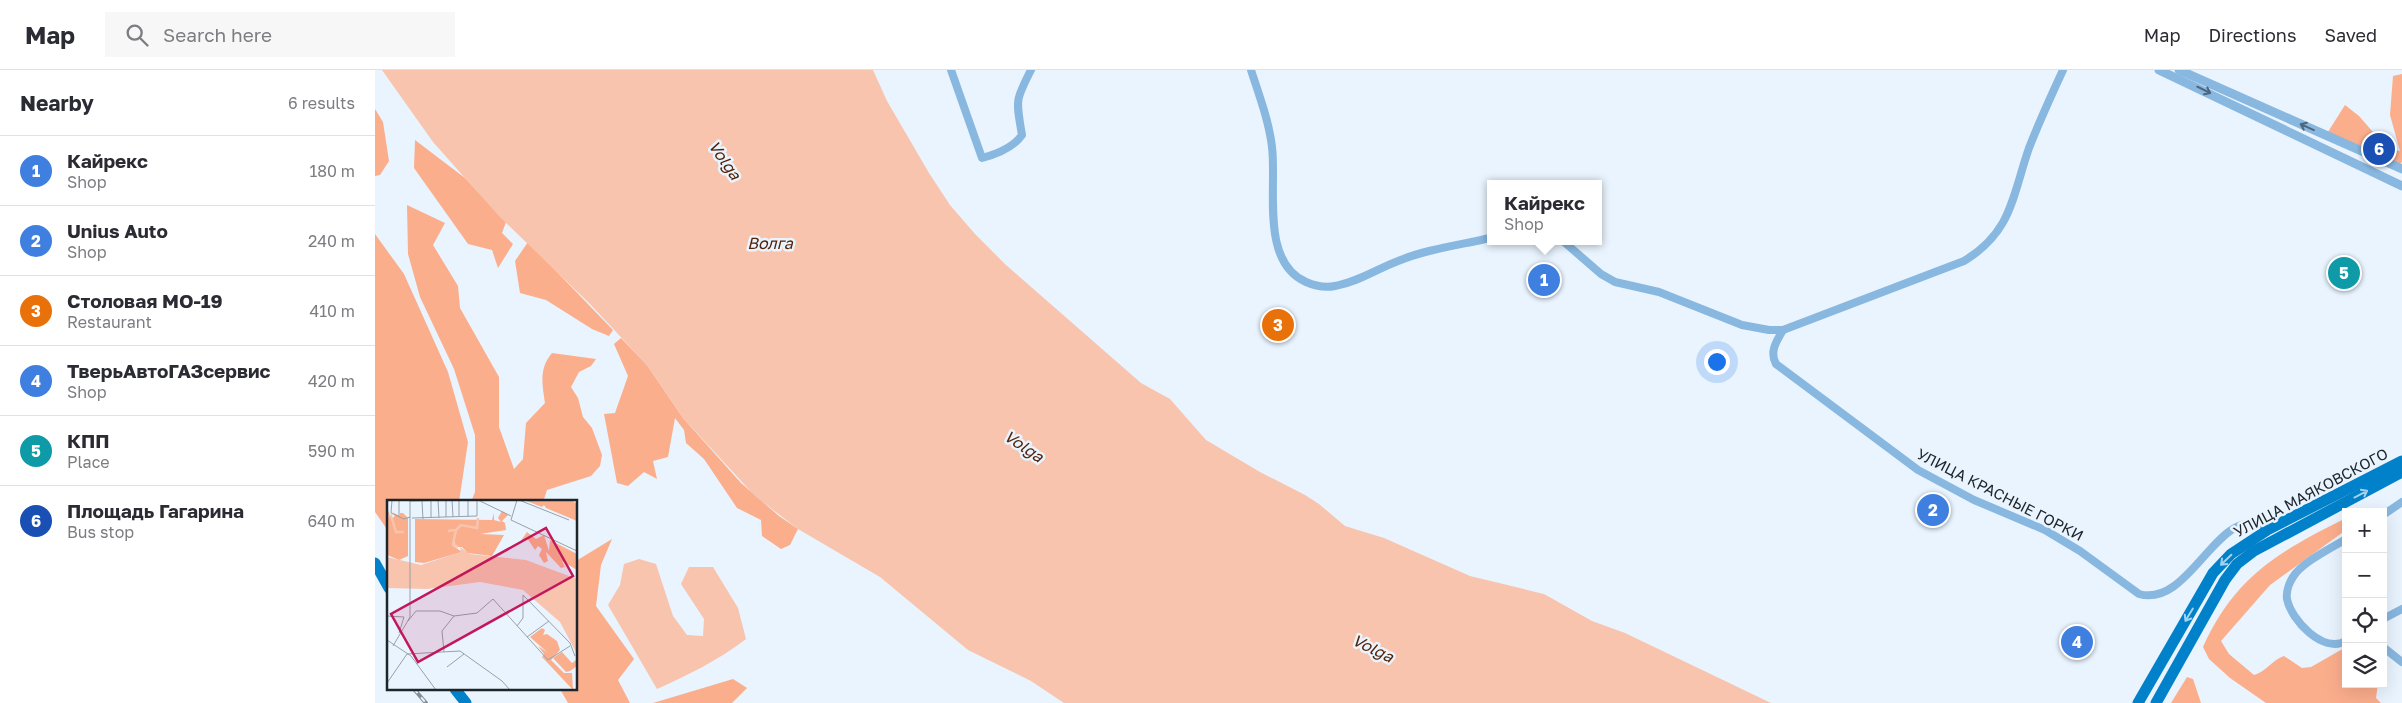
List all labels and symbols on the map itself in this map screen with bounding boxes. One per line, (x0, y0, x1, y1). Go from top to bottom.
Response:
one-way arrow (2196, 85, 2211, 95)
one-way arrow (2300, 121, 2315, 131)
pin: 6 (2363, 130, 2395, 168)
water label: Volga (704, 137, 746, 184)
water label: Волга (747, 233, 794, 253)
pin: 5 (2328, 254, 2360, 292)
pin: 1 (1528, 261, 1560, 299)
pin: 3 (1262, 306, 1294, 344)
your location (1704, 349, 1730, 375)
water label: Volga (1000, 426, 1048, 467)
street label: УЛИЦА КРАСНЫЕ ГОРКИ (1914, 444, 2087, 544)
street label: УЛИЦА МАЯКОВСКОГО (2230, 444, 2391, 540)
one-way arrow (2353, 488, 2368, 498)
pin: 2 (1917, 491, 1949, 529)
inset map (387, 500, 577, 690)
one-way arrow (2220, 553, 2232, 566)
one-way arrow (2183, 607, 2193, 621)
pin: 4 (2061, 623, 2093, 661)
water label: Volga (1349, 630, 1398, 667)

